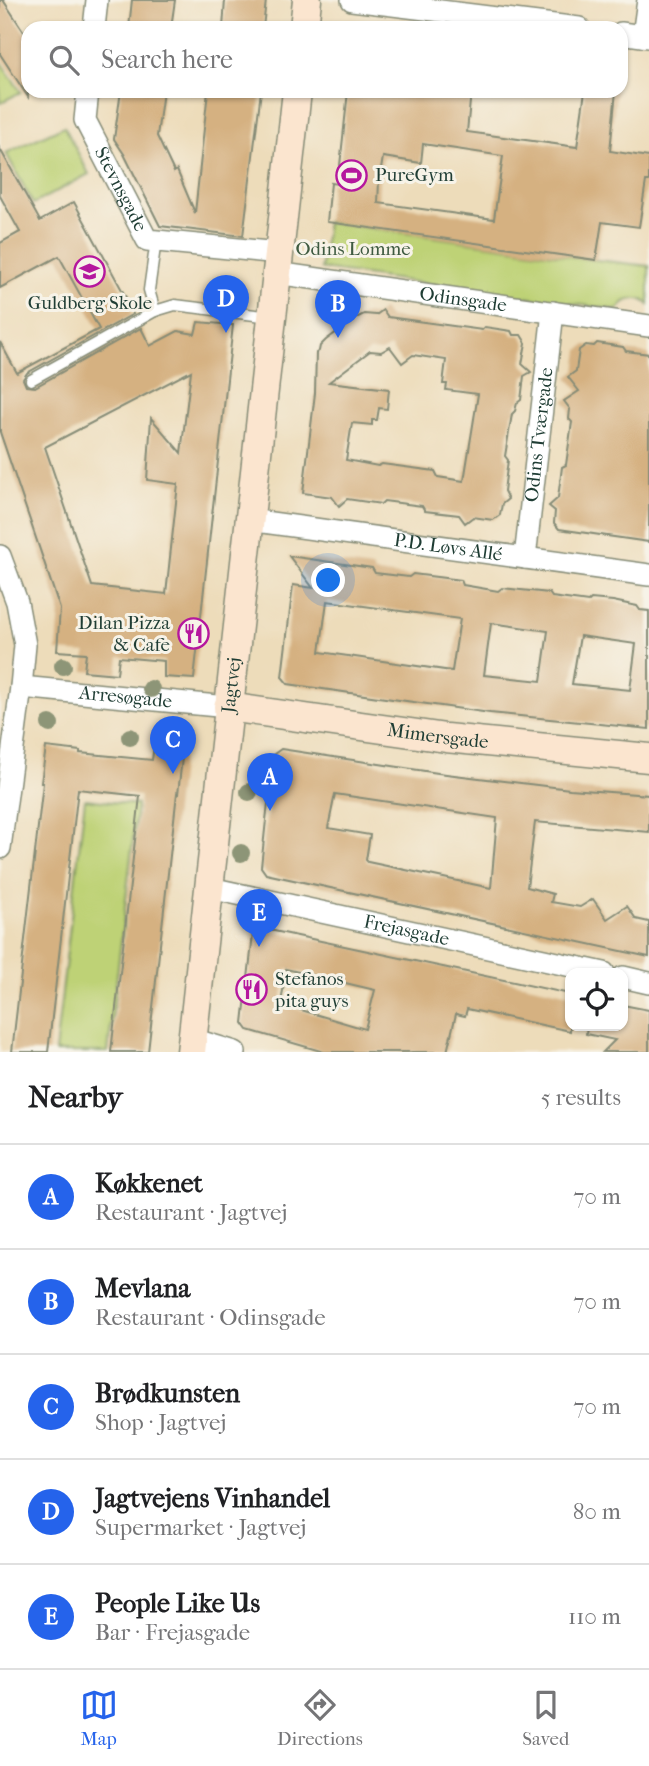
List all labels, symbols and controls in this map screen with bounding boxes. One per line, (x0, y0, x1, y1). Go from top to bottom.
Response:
search box (21, 21, 628, 98)
icon: search (45, 41, 83, 79)
text: Search here (101, 44, 233, 75)
street label: Stevnsgade (90, 143, 152, 235)
sports icon: PureGym (335, 158, 369, 192)
place label: PureGym (375, 164, 454, 186)
park label: Odins Lomme (295, 238, 411, 260)
school or university icon: Guldberg Skole (73, 255, 107, 289)
pin: D (203, 275, 249, 333)
pin: B (315, 280, 361, 338)
street label: Odinsgade (418, 283, 508, 317)
place label: Guldberg Skole (28, 292, 152, 314)
street label: Odins Tværgade (520, 366, 558, 503)
street label: P.D. Løvs Allé (393, 529, 504, 566)
your location (311, 563, 345, 597)
place label: Dilan Pizza & Cafe (78, 612, 170, 656)
restaurant icon: Dilan Pizza & Cafe (176, 617, 210, 651)
street label: Jagtvej (217, 656, 245, 716)
street label: Arresøgade (77, 682, 173, 713)
pin: C (150, 716, 196, 774)
street label: Mimersgade (386, 719, 490, 753)
pin: A (247, 753, 293, 811)
pin: E (236, 889, 282, 947)
street label: Frejasgade (362, 910, 451, 950)
place label: Stefanos pita guys (274, 968, 348, 1012)
map controls (565, 968, 628, 1031)
button: locate (565, 968, 628, 1031)
restaurant icon: Stefanos pita guys (235, 973, 269, 1007)
text: Nearby (28, 1080, 123, 1115)
text: 5 results (541, 1084, 621, 1111)
text: Køkkenet (95, 1168, 203, 1199)
text: A (44, 1183, 58, 1210)
text: 70 m (573, 1183, 621, 1210)
text: Restaurant · Jagtvej (95, 1199, 287, 1226)
text: Mevlana (95, 1273, 190, 1304)
text: B (44, 1288, 58, 1315)
text: 70 m (573, 1288, 621, 1315)
text: Restaurant · Odinsgade (95, 1304, 326, 1331)
text: Brødkunsten (95, 1378, 240, 1409)
text: C (43, 1393, 59, 1420)
text: 70 m (573, 1393, 621, 1420)
text: Shop · Jagtvej (95, 1409, 226, 1436)
text: Jagtvejens Vinhandel (95, 1483, 330, 1514)
text: D (42, 1498, 60, 1525)
text: 80 m (573, 1498, 621, 1525)
text: Supermarket · Jagtvej (95, 1514, 306, 1541)
text: People Like Us (95, 1588, 260, 1619)
text: E (44, 1603, 58, 1630)
text: 110 m (568, 1603, 621, 1630)
text: Bar · Frejasgade (95, 1619, 250, 1646)
tab: Map (80, 1686, 118, 1750)
tab: Directions (277, 1686, 363, 1750)
tab: Saved (522, 1686, 569, 1750)

